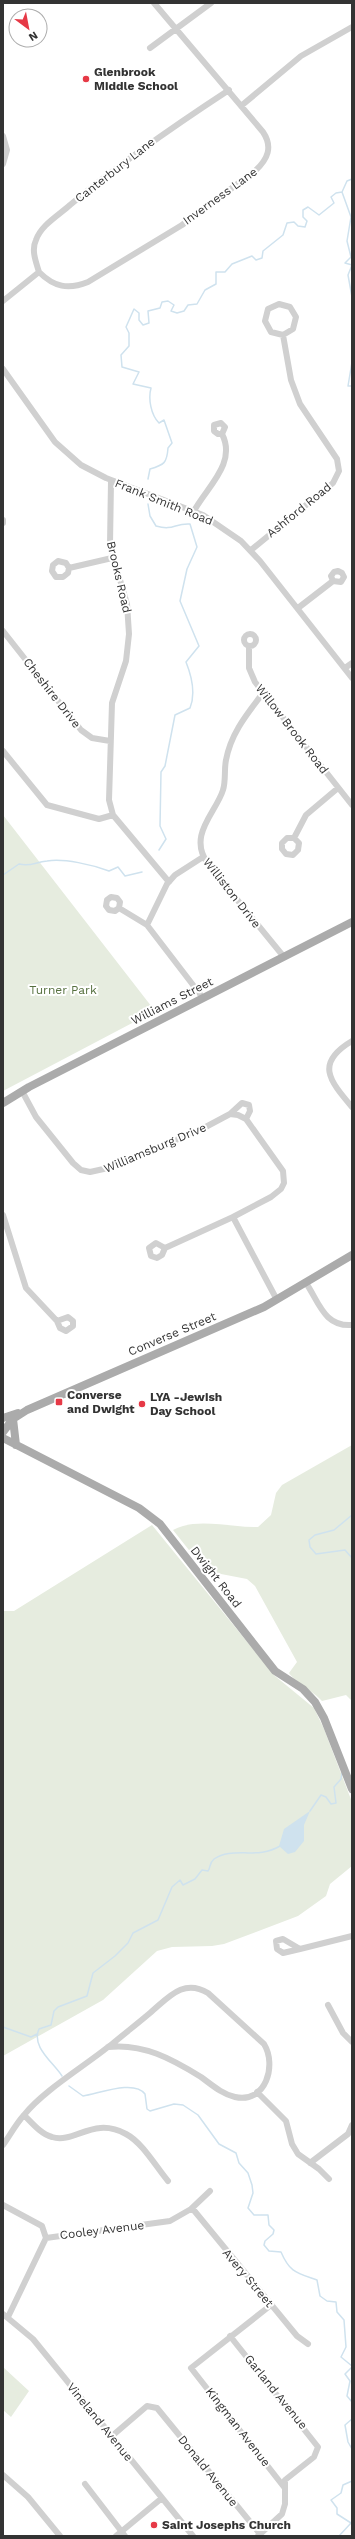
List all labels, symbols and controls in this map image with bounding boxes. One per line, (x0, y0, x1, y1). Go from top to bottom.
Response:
north arrow (8, 8, 48, 48)
text: N (26, 28, 40, 44)
place label: Glenbrook Middle School (94, 65, 178, 93)
marker: Glenbrook Middle School (81, 74, 91, 84)
street label: Canterbury Lane (72, 134, 158, 205)
street label: Inverness Lane (180, 164, 260, 228)
street label: Frank Smith Road (113, 476, 215, 528)
street label: Ashford Road (264, 480, 334, 540)
street label: Brooks Road (104, 540, 134, 614)
street label: Cheshire Drive (20, 655, 84, 731)
street label: Willow Brook Road (253, 681, 331, 777)
street label: Williston Drive (200, 855, 264, 931)
street label: Williams Street (129, 974, 215, 1028)
park label: Turner Park (29, 983, 97, 997)
street label: Williamsburg Drive (102, 1120, 208, 1176)
street label: Converse Street (126, 1309, 218, 1359)
place label: Converse and Dwight (67, 1388, 135, 1416)
place label: LYA -Jewish Day School (150, 1390, 222, 1418)
marker: Converse and Dwight (54, 1397, 64, 1407)
marker: LYA -Jewish Day School (137, 1399, 147, 1409)
street label: Dwight Road (188, 1544, 244, 1610)
street label: Cooley Avenue (59, 2218, 145, 2242)
street label: Avery Street (220, 2246, 276, 2310)
street label: Garland Avenue (242, 2352, 310, 2432)
street label: Vineland Avenue (64, 2380, 136, 2464)
street label: Kingman Avenue (203, 2385, 273, 2469)
street label: Donald Avenue (175, 2433, 241, 2509)
place label: Saint Josephs Church (162, 2518, 291, 2532)
marker: Saint Josephs Church (149, 2520, 159, 2530)

